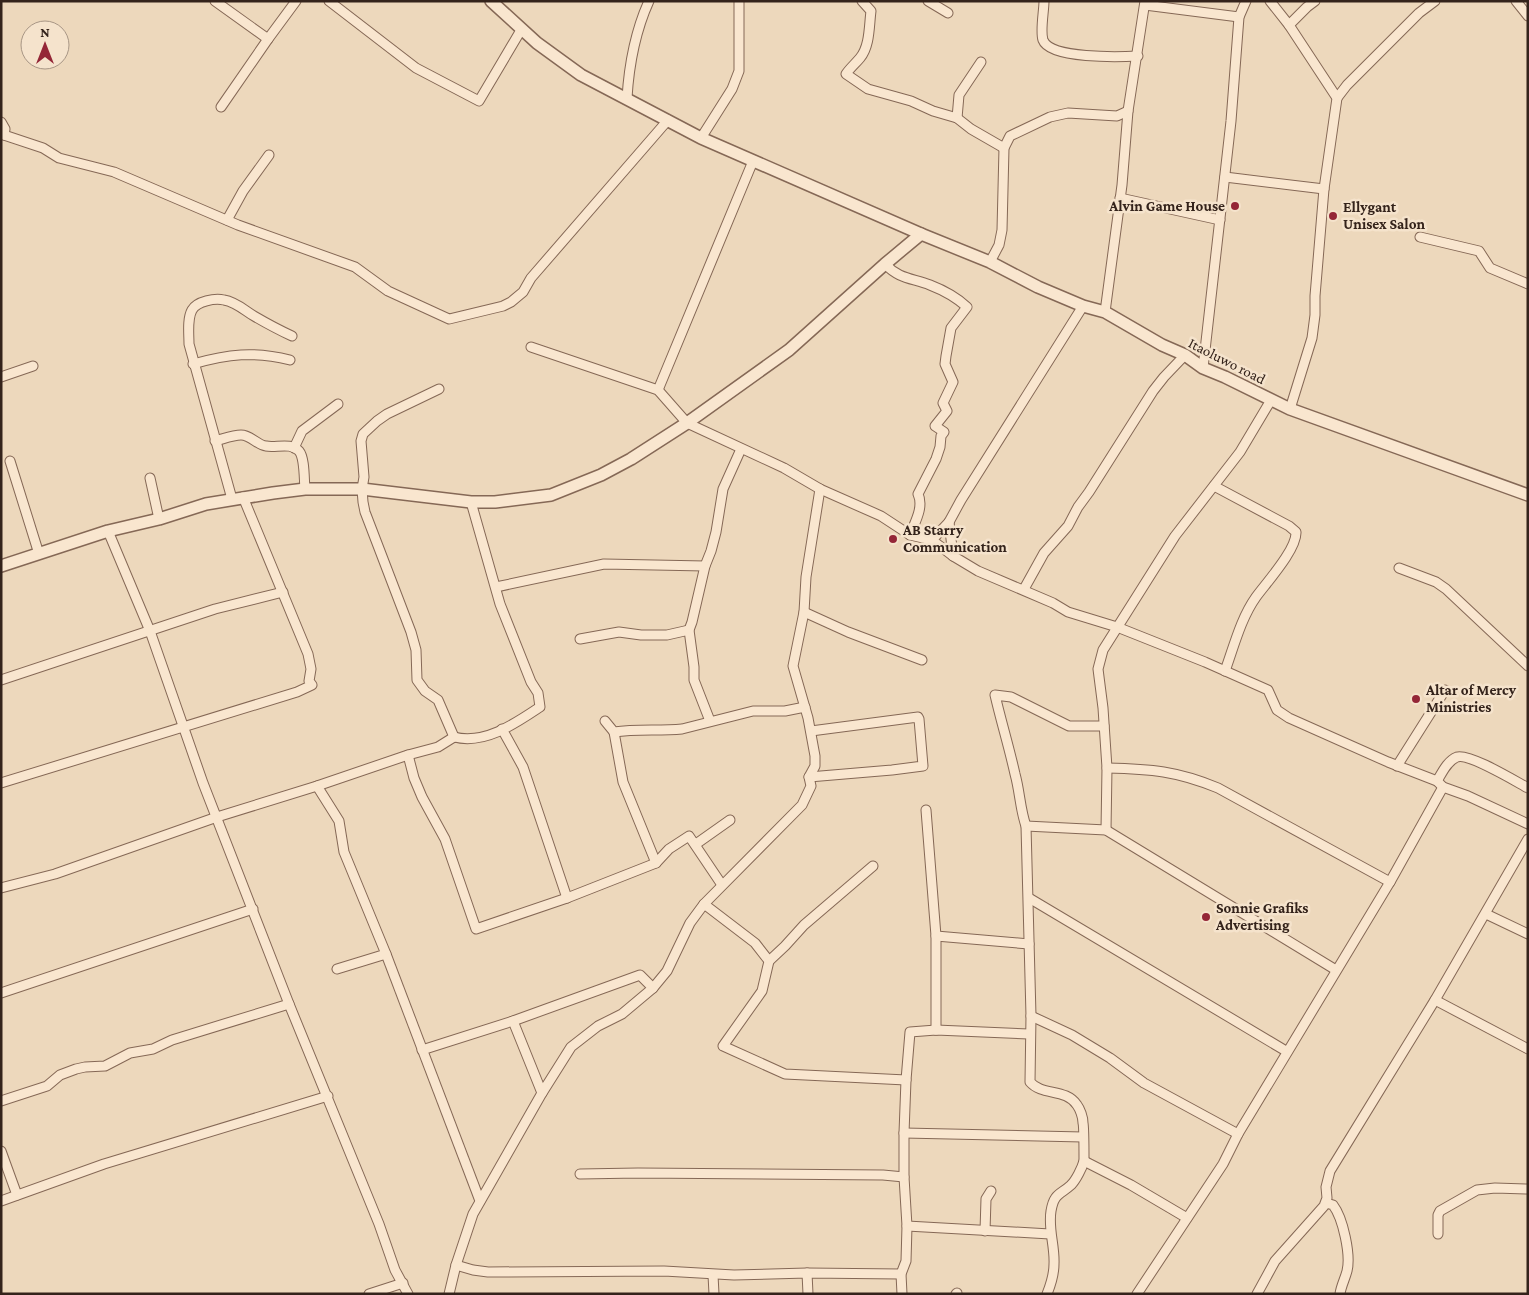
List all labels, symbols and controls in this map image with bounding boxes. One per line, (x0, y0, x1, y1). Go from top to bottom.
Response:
north arrow (20, 20, 70, 70)
text: N (40, 24, 50, 40)
place label: Alvin Game House (1108, 198, 1225, 214)
place label: Ellygant Unisex Salon (1343, 199, 1426, 232)
marker: Alvin Game House (1229, 200, 1241, 212)
marker: Ellygant Unisex Salon (1327, 210, 1339, 222)
street label: Itaoluwo road (1186, 335, 1268, 387)
place label: AB Starry Communication (902, 522, 1007, 555)
marker: AB Starry Communication (887, 533, 899, 545)
place label: Altar of Mercy Ministries (1425, 682, 1517, 715)
marker: Altar of Mercy Ministries (1410, 693, 1422, 705)
place label: Sonnie Grafiks Advertising (1215, 900, 1308, 933)
marker: Sonnie Grafiks Advertising (1200, 911, 1212, 923)

